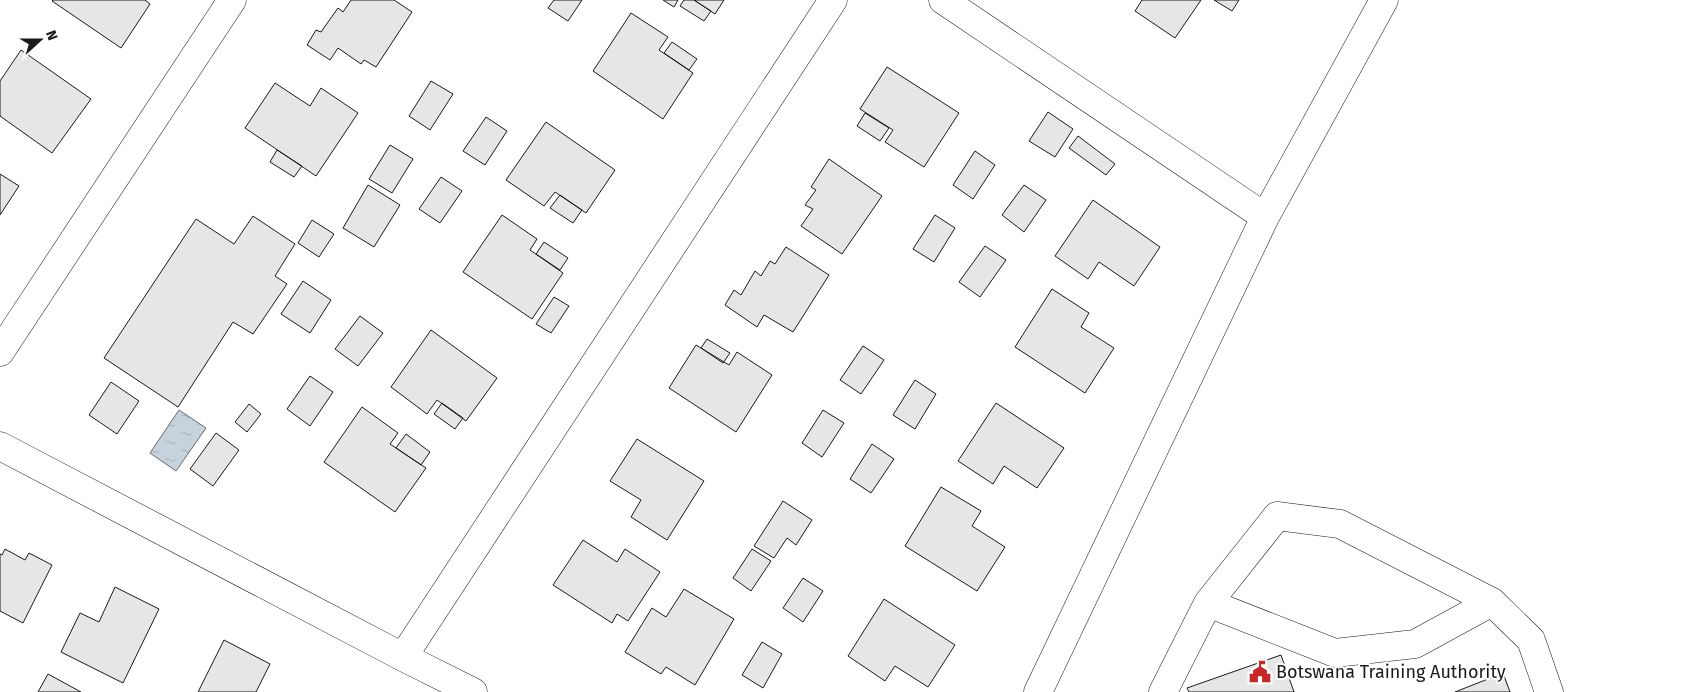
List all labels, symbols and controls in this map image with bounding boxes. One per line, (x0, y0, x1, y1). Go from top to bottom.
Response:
north arrow (15, 15, 65, 65)
text: N (42, 28, 61, 43)
public building icon: Botswana Training Authority (1247, 659, 1273, 685)
place label: Botswana Training Authority (1276, 661, 1506, 683)

